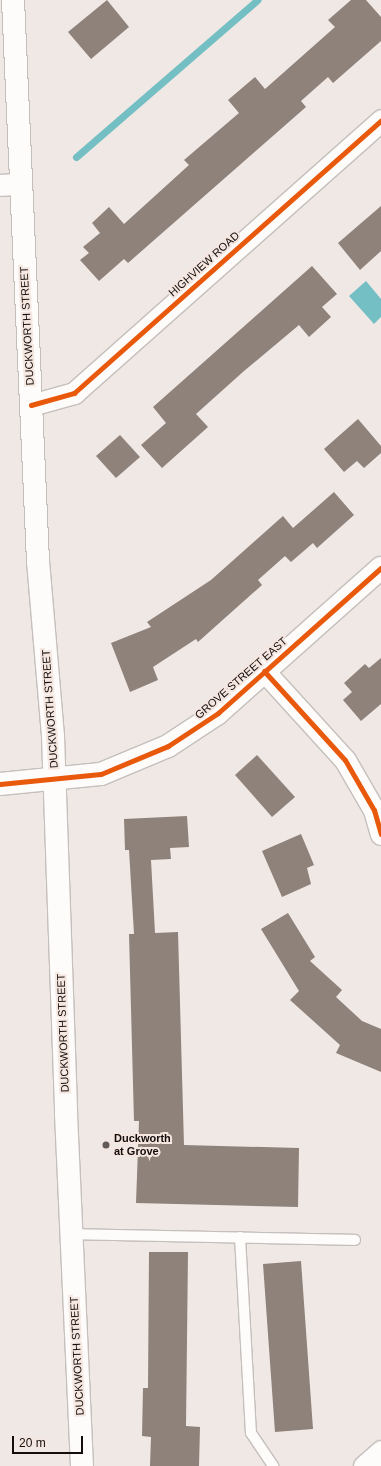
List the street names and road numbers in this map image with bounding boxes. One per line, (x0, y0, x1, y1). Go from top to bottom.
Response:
street label: HIGHVIEW ROAD (166, 229, 242, 299)
street label: DUCKWORTH STREET (17, 266, 37, 386)
street label: GROVE STREET EAST (192, 634, 290, 722)
street label: DUCKWORTH STREET (39, 649, 61, 769)
street label: DUCKWORTH STREET (54, 973, 72, 1093)
street label: DUCKWORTH STREET (67, 1296, 87, 1416)

